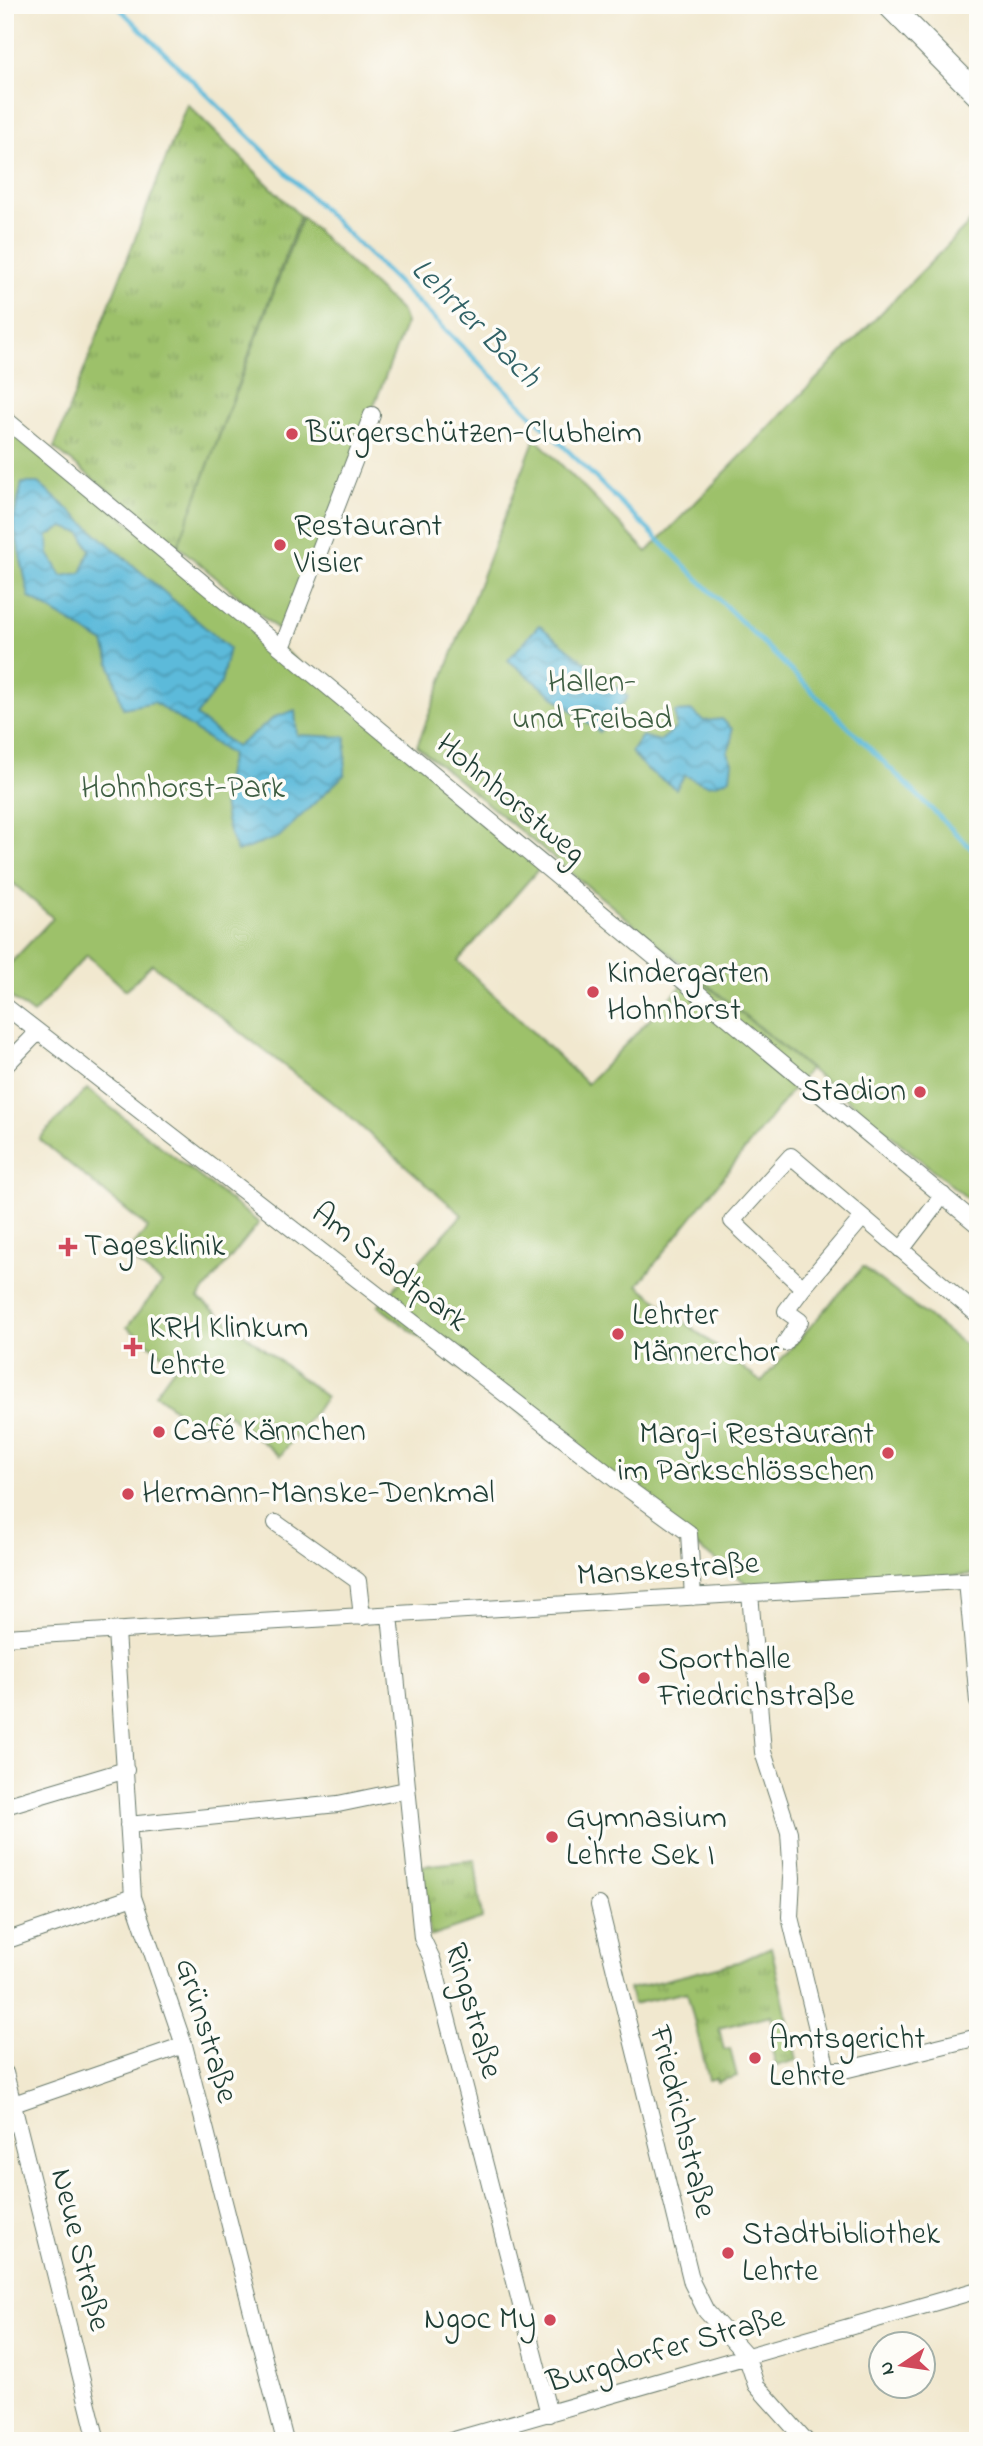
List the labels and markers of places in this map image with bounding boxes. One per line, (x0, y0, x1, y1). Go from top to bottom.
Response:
place label: Bürgerschützen-Clubheim (305, 411, 642, 458)
marker: Bürgerschützen-Clubheim (284, 426, 300, 442)
place label: Restaurant Visier (293, 504, 443, 588)
marker: Restaurant Visier (272, 537, 288, 553)
place label: Kindergarten Hohnhorst (607, 951, 769, 1035)
marker: Kindergarten Hohnhorst (585, 984, 601, 1000)
place label: Stadion (801, 1069, 906, 1116)
marker: Stadion (912, 1084, 928, 1100)
place label: Tagesklinik (84, 1224, 226, 1271)
marker: Tagesklinik (58, 1237, 78, 1257)
place label: Lehrter Männerchor (632, 1293, 779, 1377)
place label: KRH Klinkum Lehrte (149, 1306, 308, 1390)
marker: Lehrter Männerchor (610, 1326, 626, 1342)
marker: KRH Klinkum Lehrte (123, 1337, 143, 1357)
place label: Café Kännchen (173, 1409, 366, 1456)
place label: Marg-i Restaurant im Parkschlösschen (618, 1412, 874, 1496)
marker: Café Kännchen (151, 1424, 167, 1440)
marker: Marg-i Restaurant im Parkschlösschen (880, 1445, 896, 1461)
place label: Hermann-Manske-Denkmal (142, 1471, 495, 1518)
marker: Hermann-Manske-Denkmal (120, 1486, 136, 1502)
place label: Sporthalle Friedrichstraße (657, 1637, 855, 1721)
marker: Sporthalle Friedrichstraße (636, 1670, 652, 1686)
place label: Gymnasium Lehrte Sek I (566, 1796, 727, 1880)
marker: Gymnasium Lehrte Sek I (544, 1829, 560, 1845)
place label: Amtsgericht Lehrte (769, 2017, 925, 2101)
marker: Amtsgericht Lehrte (747, 2050, 763, 2066)
place label: Stadtbibliothek Lehrte (742, 2212, 941, 2296)
marker: Stadtbibliothek Lehrte (720, 2245, 736, 2261)
place label: Ngoc My (424, 2297, 536, 2344)
marker: Ngoc My (542, 2312, 558, 2328)

